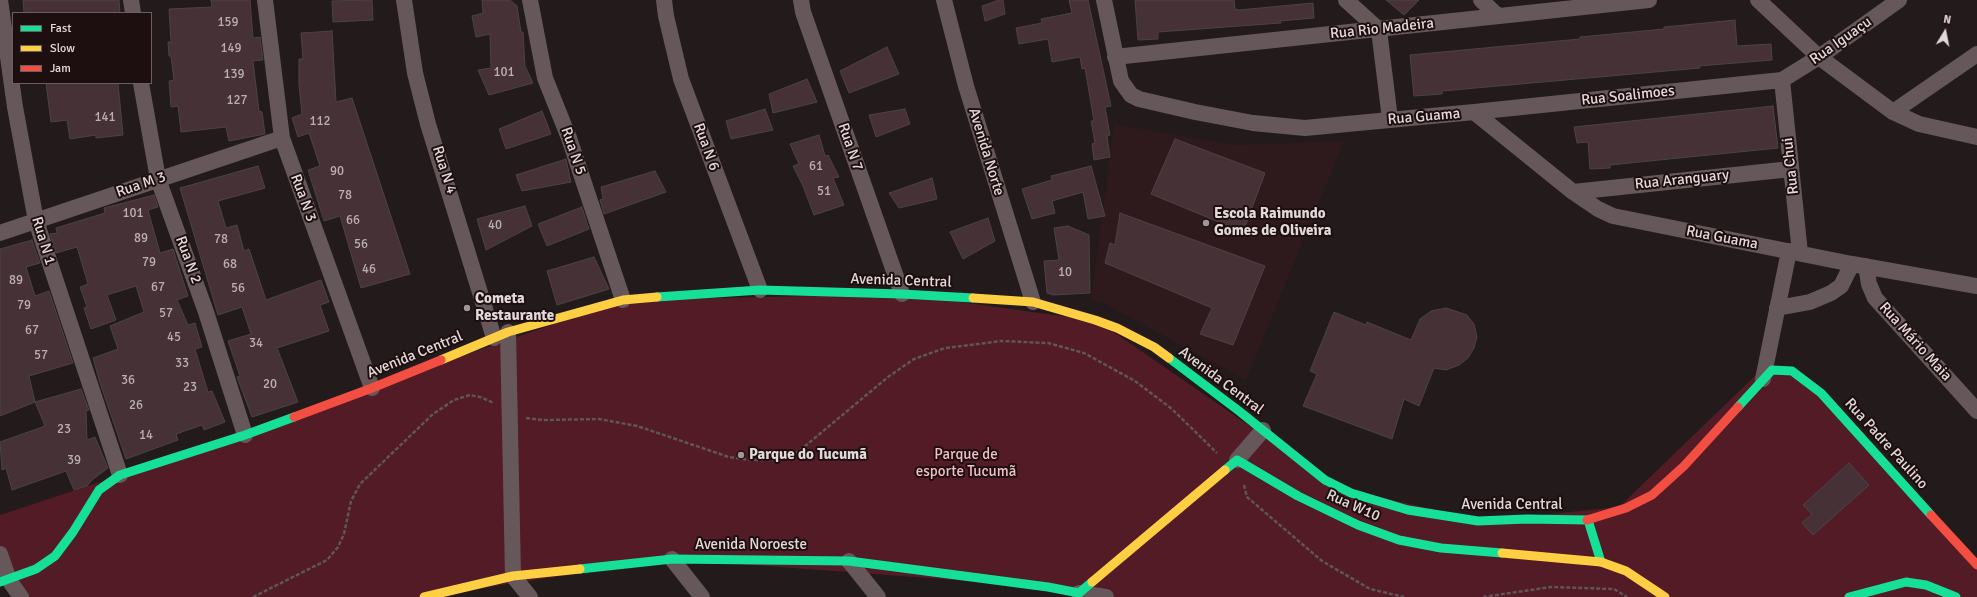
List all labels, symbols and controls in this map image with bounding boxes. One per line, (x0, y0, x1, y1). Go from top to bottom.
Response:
legend (12, 12, 152, 84)
north arrow (1925, 12, 1965, 52)
street label: Rua Iguaçu (1807, 13, 1875, 69)
text: N (1942, 13, 1952, 27)
house number: 159 (217, 15, 239, 31)
street label: Rua Rio Madeira (1329, 15, 1435, 43)
text: Fast (50, 21, 71, 36)
text: Slow (50, 41, 75, 56)
house number: 149 (220, 41, 242, 57)
text: Jam (50, 61, 71, 76)
house number: 101 (493, 65, 515, 81)
house number: 139 (223, 67, 245, 83)
street label: Rua Soalimoes (1580, 82, 1676, 110)
house number: 127 (226, 93, 248, 109)
street label: Rua Guama (1387, 105, 1461, 129)
street label: Avenida Norte (964, 106, 1008, 198)
house number: 141 (94, 110, 116, 126)
house number: 112 (309, 114, 331, 130)
street label: Rua N 6 (689, 121, 723, 173)
street label: Rua N 7 (833, 121, 867, 173)
street label: Rua N 5 (556, 125, 590, 177)
street label: Rua Chui (1779, 137, 1803, 195)
street label: Rua N 4 (428, 144, 460, 196)
house number: 61 (809, 159, 823, 175)
house number: 90 (330, 164, 344, 180)
street label: Rua Aranguary (1634, 166, 1730, 194)
street label: Rua M 3 (114, 168, 168, 202)
street label: Rua N 3 (286, 172, 320, 224)
house number: 51 (817, 184, 831, 200)
house number: 78 (338, 188, 352, 204)
place label: Escola Raimundo Gomes de Oliveira (1214, 205, 1331, 240)
house number: 101 (122, 206, 144, 222)
house number: 66 (346, 213, 360, 229)
street label: Rua N 1 (27, 215, 59, 267)
house number: 40 (488, 218, 502, 234)
marker: Escola Raimundo Gomes de Oliveira (1201, 218, 1211, 228)
street label: Rua Guama (1685, 222, 1759, 254)
house number: 89 (134, 231, 148, 247)
house number: 78 (214, 232, 228, 248)
street label: Rua N 2 (171, 234, 205, 286)
house number: 56 (354, 237, 368, 253)
house number: 79 (142, 255, 156, 271)
house number: 68 (223, 257, 237, 273)
house number: 46 (362, 262, 376, 278)
house number: 10 (1058, 265, 1072, 281)
street label: Avenida Central (850, 270, 952, 292)
house number: 89 (9, 273, 23, 289)
house number: 67 (151, 280, 165, 296)
house number: 56 (231, 281, 245, 297)
place label: Cometa Restaurante (475, 290, 554, 325)
house number: 79 (17, 298, 31, 314)
street label: Rua Mário Maia (1875, 299, 1955, 385)
marker: Cometa Restaurante (462, 303, 472, 313)
house number: 57 (159, 306, 173, 322)
house number: 67 (25, 323, 39, 339)
street label: Avenida Central (365, 328, 465, 382)
house number: 45 (167, 330, 181, 346)
house number: 34 (249, 336, 263, 352)
street label: Avenida Central (1175, 343, 1267, 419)
house number: 57 (34, 348, 48, 364)
house number: 33 (175, 356, 189, 372)
house number: 36 (121, 373, 135, 389)
house number: 20 (263, 377, 277, 393)
house number: 23 (183, 380, 197, 396)
street label: Rua Padre Paulino (1841, 395, 1931, 493)
house number: 26 (129, 398, 143, 414)
house number: 23 (57, 422, 71, 438)
house number: 14 (139, 428, 153, 444)
place label: Parque do Tucumã (749, 446, 867, 464)
park label: Parque de esporte Tucumã (916, 446, 1016, 481)
marker: Parque do Tucumã (736, 450, 746, 460)
house number: 39 (67, 453, 81, 469)
street label: Rua W10 (1323, 486, 1383, 526)
street label: Avenida Central (1461, 496, 1563, 514)
street label: Avenida Noroeste (695, 536, 807, 554)

